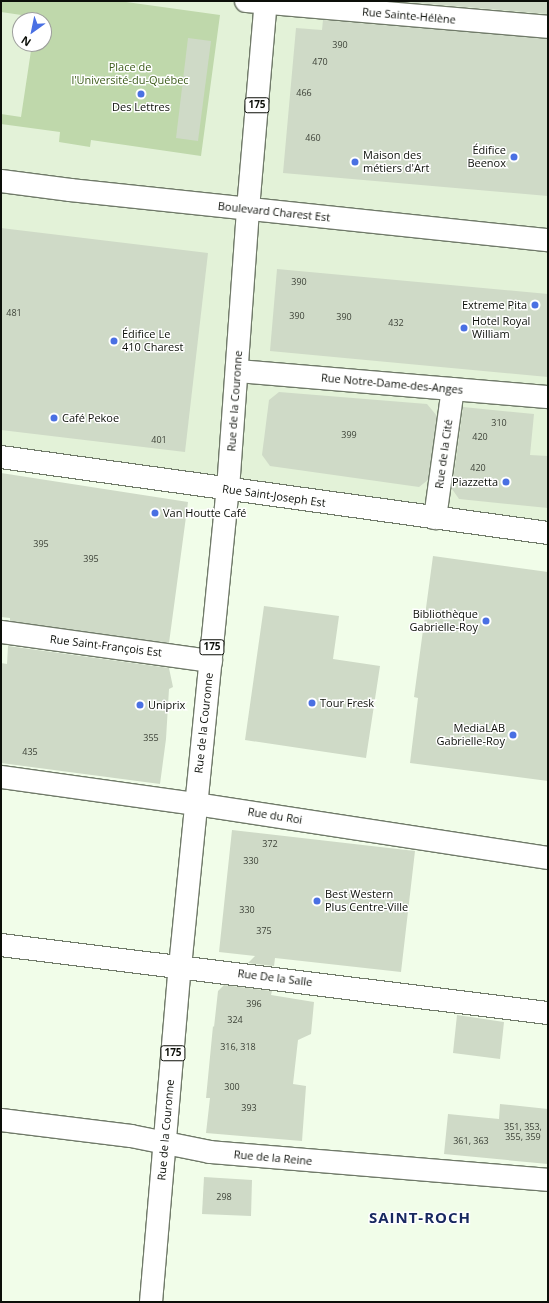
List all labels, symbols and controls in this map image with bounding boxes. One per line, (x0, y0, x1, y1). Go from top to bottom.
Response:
street label: Rue Sainte-Hélène (362, 5, 456, 27)
north arrow (12, 12, 52, 52)
text: N (18, 33, 34, 50)
house number: 390 (332, 40, 348, 50)
house number: 470 (312, 57, 328, 67)
park label: Place de l'Université-du-Québec (71, 61, 189, 87)
house number: 466 (296, 88, 312, 98)
marker: Des Lettres (136, 89, 146, 99)
road number: 175 (244, 97, 270, 113)
place label: Des Lettres (112, 100, 170, 114)
house number: 460 (305, 133, 321, 143)
place label: Édifice Beenox (467, 144, 506, 170)
place label: Maison des métiers d'Art (363, 149, 429, 175)
marker: Édifice Beenox (509, 152, 519, 162)
marker: Maison des métiers d'Art (350, 157, 360, 167)
street label: Boulevard Charest Est (217, 200, 331, 224)
house number: 390 (291, 277, 307, 287)
place label: Extreme Pita (462, 298, 527, 312)
marker: Extreme Pita (530, 300, 540, 310)
house number: 481 (6, 308, 22, 318)
house number: 390 (289, 311, 305, 321)
house number: 390 (336, 312, 352, 322)
place label: Hotel Royal William (472, 315, 530, 341)
house number: 432 (388, 318, 404, 328)
marker: Hotel Royal William (459, 323, 469, 333)
place label: Édifice Le 410 Charest (122, 328, 183, 354)
marker: Édifice Le 410 Charest (109, 336, 119, 346)
street label: Rue de la Couronne (225, 350, 245, 452)
street label: Rue Notre-Dame-des-Anges (321, 371, 463, 397)
place label: Café Pekoe (62, 411, 119, 425)
marker: Café Pekoe (49, 413, 59, 423)
street label: Rue de la Cité (433, 418, 455, 490)
house number: 310 (491, 418, 507, 428)
house number: 399 (341, 430, 357, 440)
house number: 420 (472, 432, 488, 442)
house number: 401 (151, 435, 167, 445)
house number: 420 (470, 463, 486, 473)
place label: Piazzetta (452, 475, 498, 489)
marker: Piazzetta (501, 477, 511, 487)
street label: Rue Saint-Joseph Est (221, 482, 327, 510)
place label: Van Houtte Café (163, 506, 247, 520)
marker: Van Houtte Café (150, 508, 160, 518)
house number: 395 (33, 539, 49, 549)
house number: 395 (83, 554, 99, 564)
place label: Bibliothèque Gabrielle-Roy (410, 608, 478, 634)
marker: Bibliothèque Gabrielle-Roy (481, 616, 491, 626)
street label: Rue Saint-François Est (49, 633, 163, 659)
road number: 175 (199, 639, 225, 655)
street label: Rue de la Couronne (192, 672, 216, 774)
place label: Tour Fresk (320, 696, 374, 710)
place label: Uniprix (148, 698, 185, 712)
marker: Tour Fresk (307, 698, 317, 708)
marker: Uniprix (135, 700, 145, 710)
place label: MediaLAB Gabrielle-Roy (437, 722, 505, 748)
marker: MediaLAB Gabrielle-Roy (508, 730, 518, 740)
house number: 355 (143, 733, 159, 743)
house number: 435 (22, 747, 38, 757)
street label: Rue du Roi (247, 805, 303, 827)
house number: 372 (262, 839, 278, 849)
house number: 330 (243, 856, 259, 866)
place label: Best Western Plus Centre-Ville (325, 888, 408, 914)
marker: Best Western Plus Centre-Ville (312, 896, 322, 906)
house number: 330 (239, 905, 255, 915)
house number: 375 (256, 926, 272, 936)
street label: Rue De la Salle (237, 967, 313, 989)
house number: 396 (246, 999, 262, 1009)
house number: 324 (227, 1015, 243, 1025)
house number: 316, 318 (220, 1042, 256, 1052)
road number: 175 (160, 1045, 186, 1061)
street label: Rue de la Couronne (155, 1079, 177, 1181)
house number: 300 (224, 1082, 240, 1092)
house number: 393 (241, 1103, 257, 1113)
house number: 351, 353, 355, 359 (504, 1122, 542, 1143)
house number: 361, 363 (453, 1136, 489, 1146)
street label: Rue de la Reine (233, 1148, 313, 1168)
house number: 298 (216, 1192, 232, 1202)
district label: SAINT-ROCH (369, 1209, 471, 1227)

